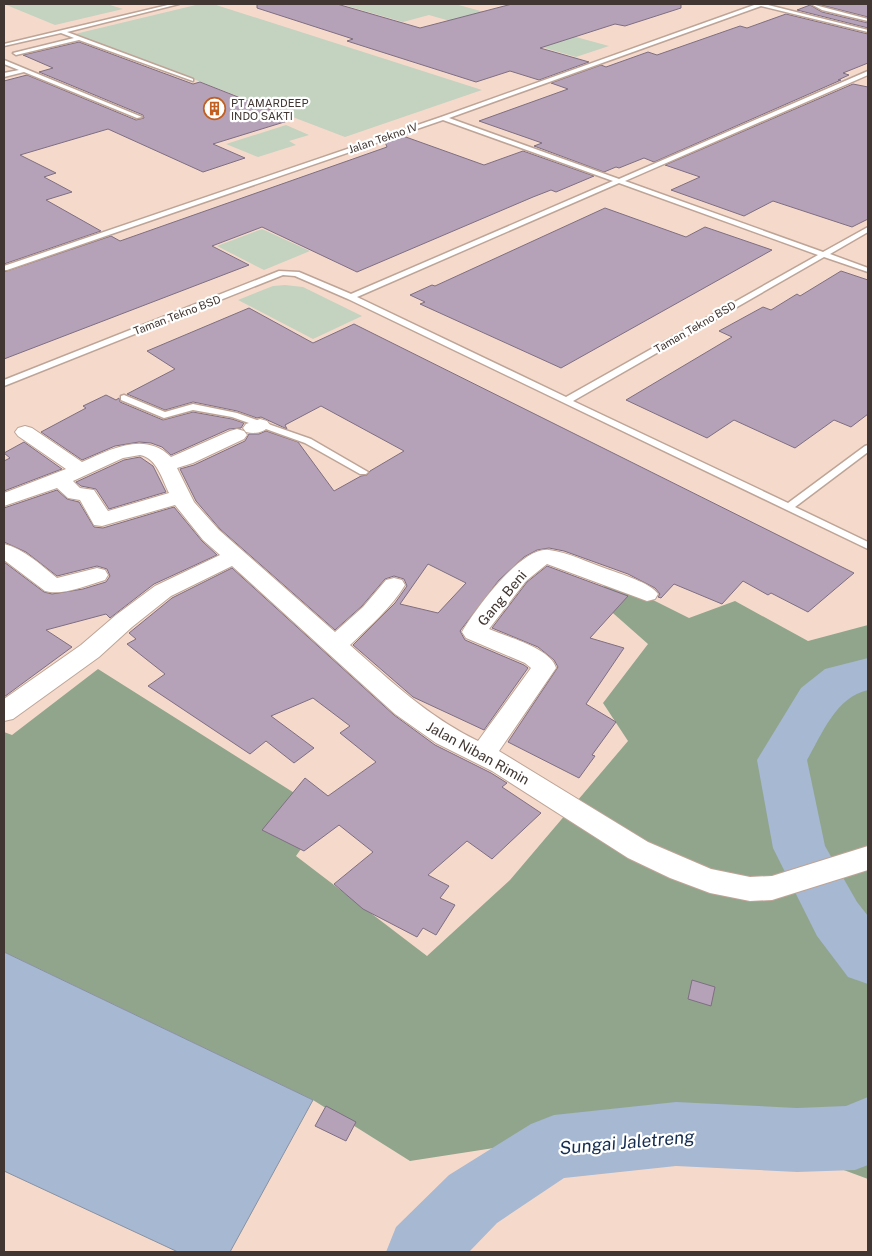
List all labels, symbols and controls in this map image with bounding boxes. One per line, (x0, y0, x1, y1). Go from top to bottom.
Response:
building icon: PT AMARDEEP INDO SAKTI (203, 97, 227, 121)
place label: PT AMARDEEP INDO SAKTI (231, 97, 308, 122)
street label: Jalan Tekno IV (347, 120, 420, 155)
street label: Taman Tekno BSD (132, 293, 223, 337)
street label: Taman Tekno BSD (652, 299, 738, 355)
street label: Gang Beni (474, 567, 530, 629)
street label: Jalan Niban Rimin (424, 718, 532, 788)
water label: Sungai Jaletreng (559, 1126, 696, 1158)

